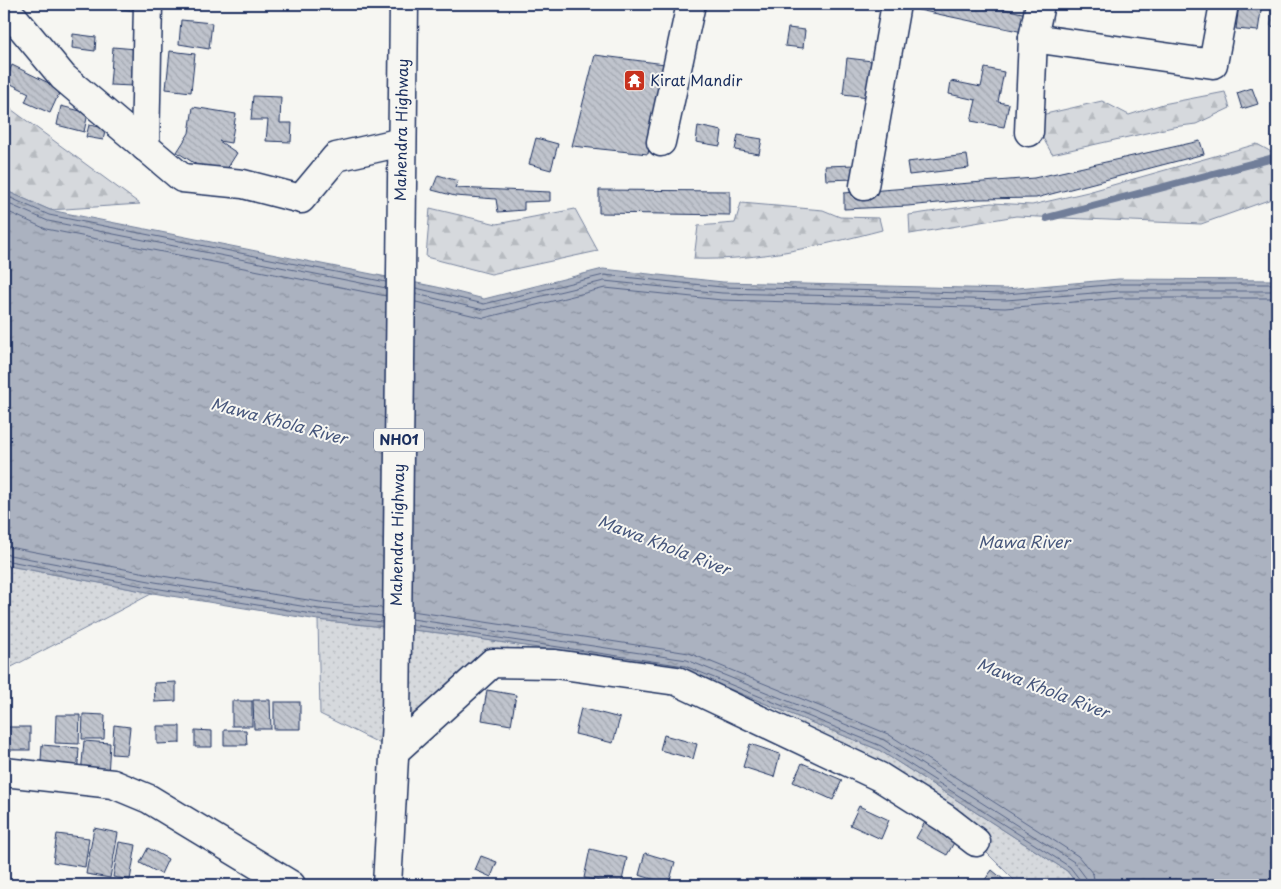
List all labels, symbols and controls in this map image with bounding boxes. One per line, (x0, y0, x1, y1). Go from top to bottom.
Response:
street label: Mahendra Highway (388, 59, 413, 201)
place label: Kirat Mandir (650, 68, 742, 91)
temple icon: Kirat Mandir (622, 69, 646, 93)
water label: Mawa Khola River (209, 390, 352, 450)
road number: NH01 (374, 428, 424, 452)
street label: Mahendra Highway (384, 464, 409, 606)
water label: Mawa Khola River (595, 508, 736, 581)
water label: Mawa River (978, 529, 1072, 553)
water label: Mawa Khola River (974, 651, 1115, 724)

